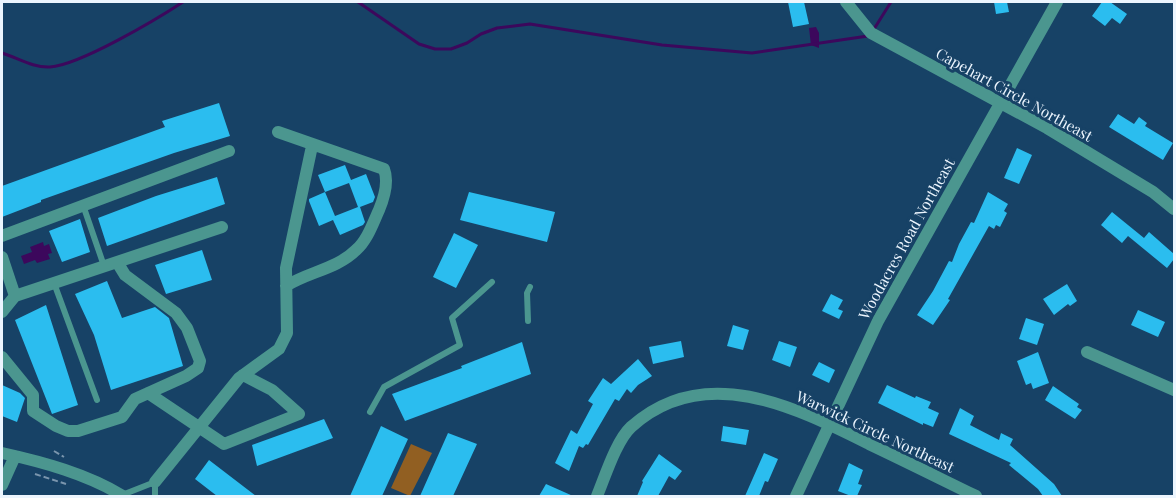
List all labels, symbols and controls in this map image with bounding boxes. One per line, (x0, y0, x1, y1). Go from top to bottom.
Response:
street label: Capehart Circle Northeast (933, 43, 1097, 146)
street label: Woodacres Road Northeast (853, 154, 959, 323)
street label: Warwick Circle Northeast (792, 385, 958, 477)

